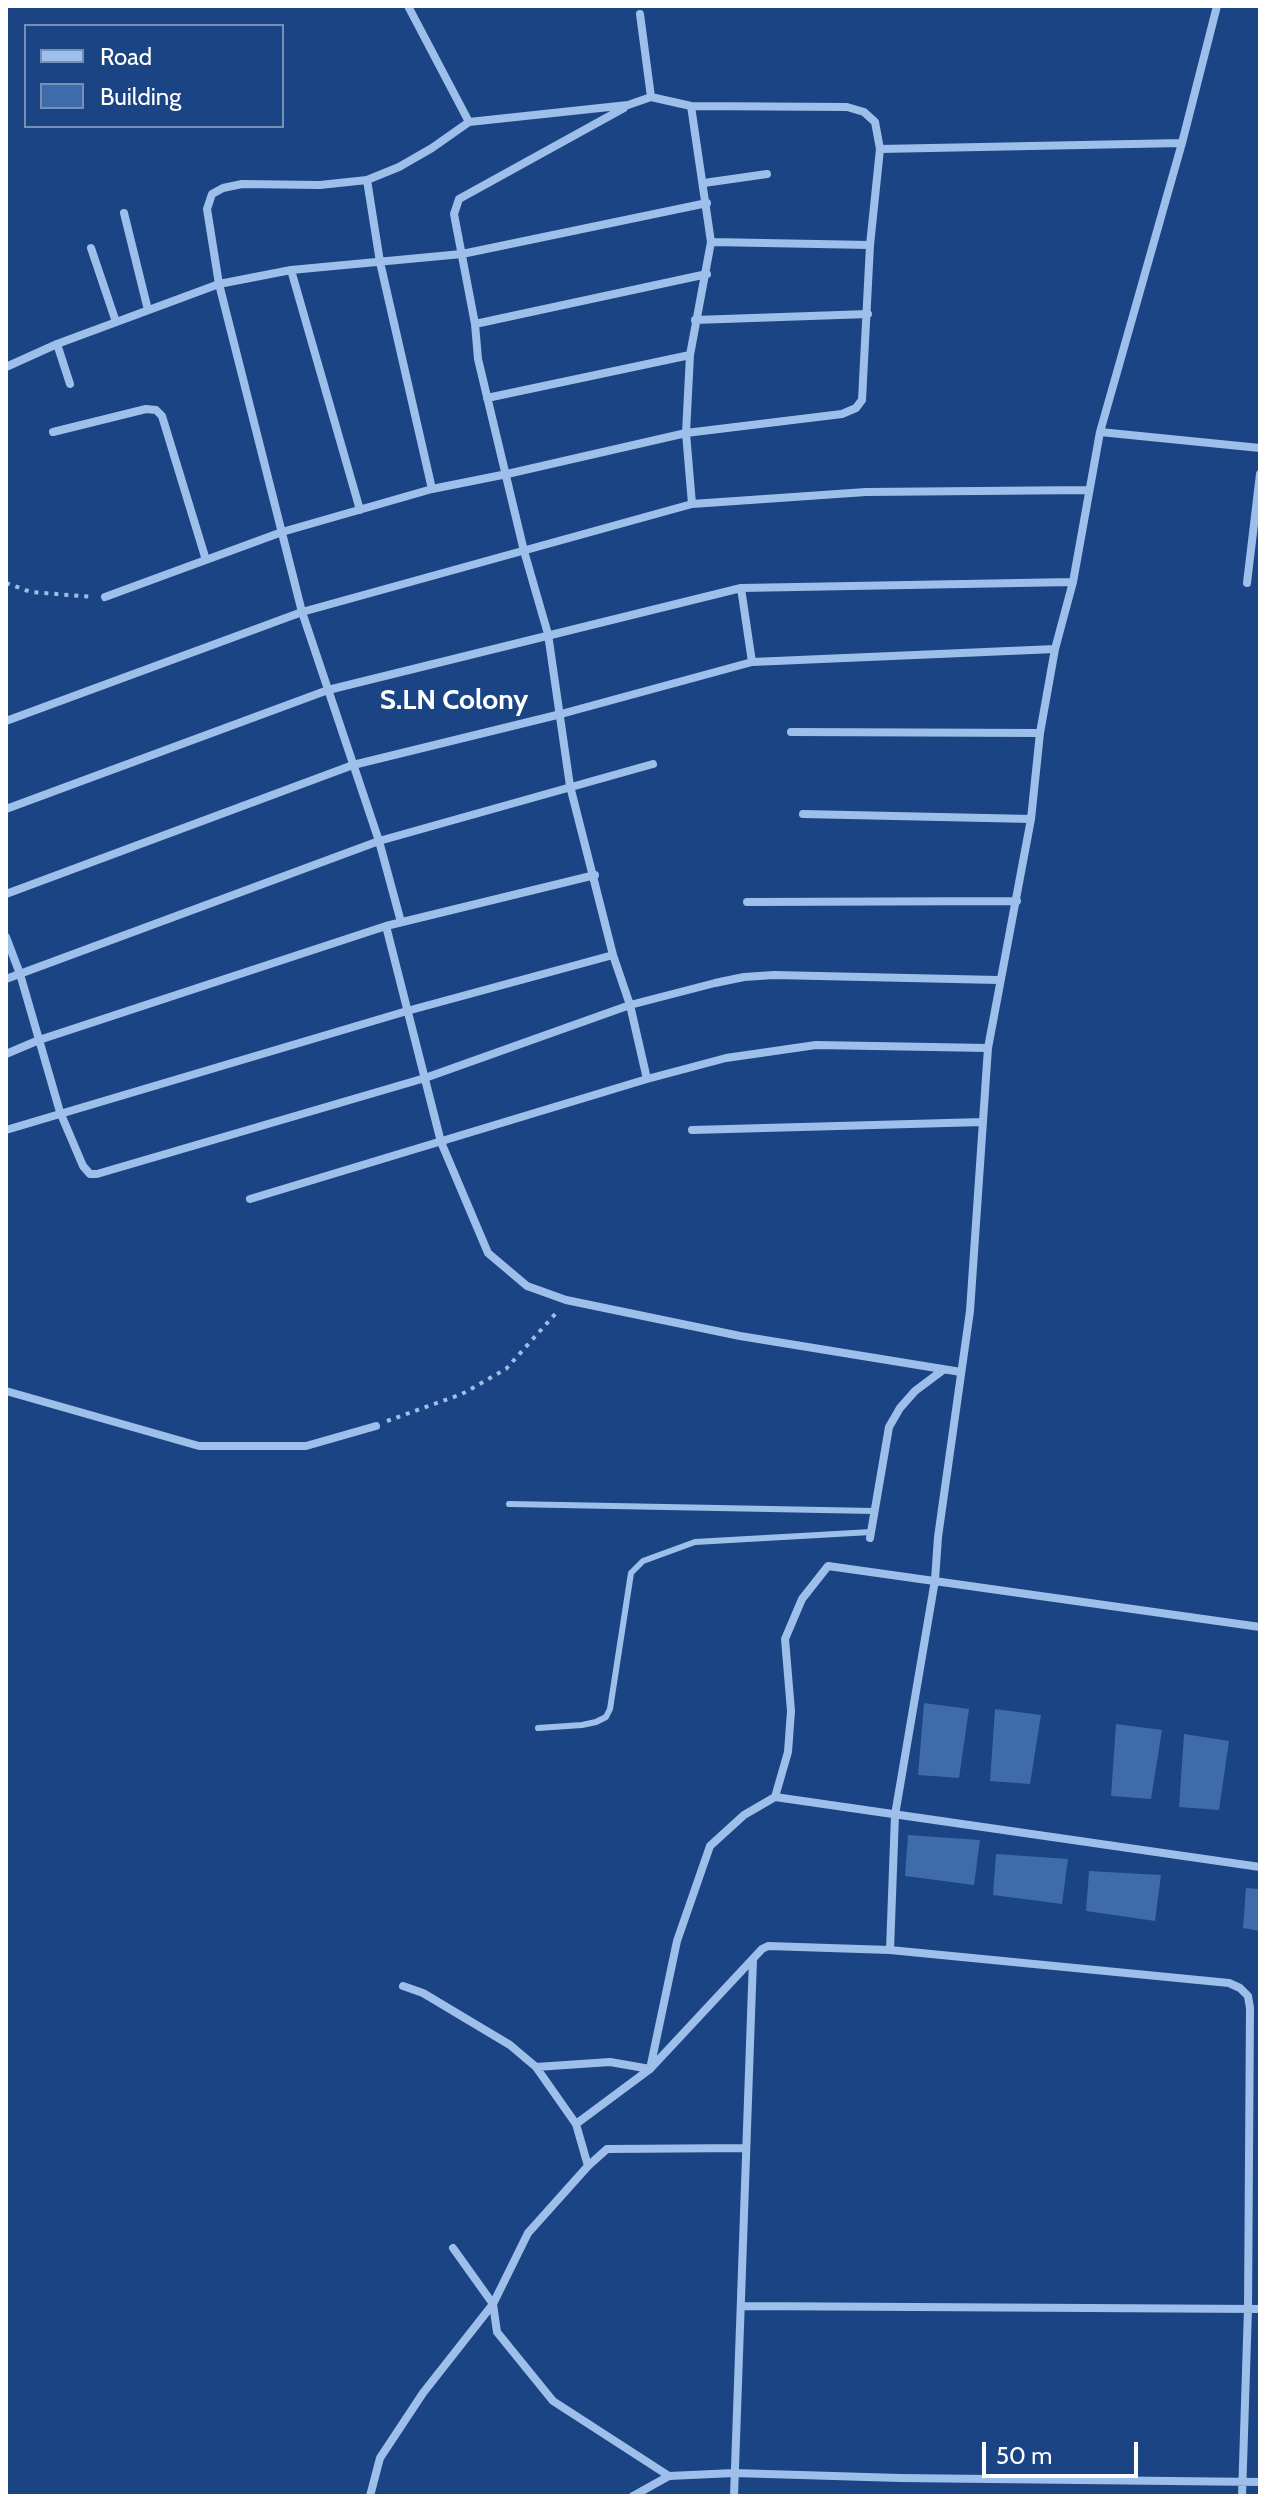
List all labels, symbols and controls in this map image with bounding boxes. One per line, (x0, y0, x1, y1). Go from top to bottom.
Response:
legend (24, 24, 284, 128)
text: Road (100, 42, 152, 71)
text: Building (100, 82, 181, 111)
district label: S.LN Colony (380, 684, 528, 718)
scale bar (986, 2426, 1142, 2476)
text: 50 m (996, 2441, 1052, 2470)

